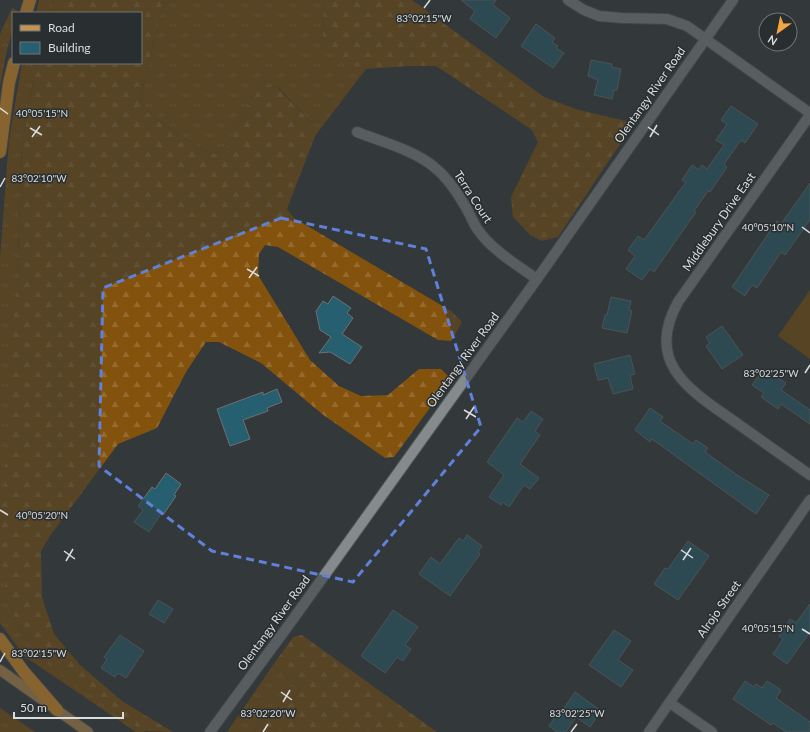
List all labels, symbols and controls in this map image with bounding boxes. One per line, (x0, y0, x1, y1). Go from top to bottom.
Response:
legend (12, 12, 142, 64)
text: 83°02'15"W (396, 12, 452, 24)
north arrow (758, 12, 798, 52)
text: Road (48, 20, 75, 35)
text: N (765, 33, 779, 49)
text: Building (48, 40, 91, 55)
street label: Olentangy River Road (611, 44, 688, 146)
text: 40°05'15"N (16, 107, 68, 119)
street label: Terra Court (451, 168, 496, 226)
street label: Middlebury Drive East (679, 169, 759, 274)
text: 83°02'10"W (11, 172, 67, 184)
text: 40°05'10"N (742, 221, 794, 233)
street label: Olentangy River Road (423, 309, 502, 410)
text: 83°02'25"W (743, 367, 799, 379)
text: 40°05'20"N (16, 509, 68, 521)
street label: Olentangy River Road (234, 572, 313, 673)
street label: Alrojo Street (693, 577, 744, 640)
text: 40°05'15"N (742, 622, 794, 634)
text: 83°02'15"W (11, 647, 67, 659)
scale bar (14, 694, 123, 720)
text: 50 m (20, 700, 47, 715)
text: 83°02'20"W (240, 707, 296, 719)
text: 83°02'25"W (549, 707, 605, 719)

